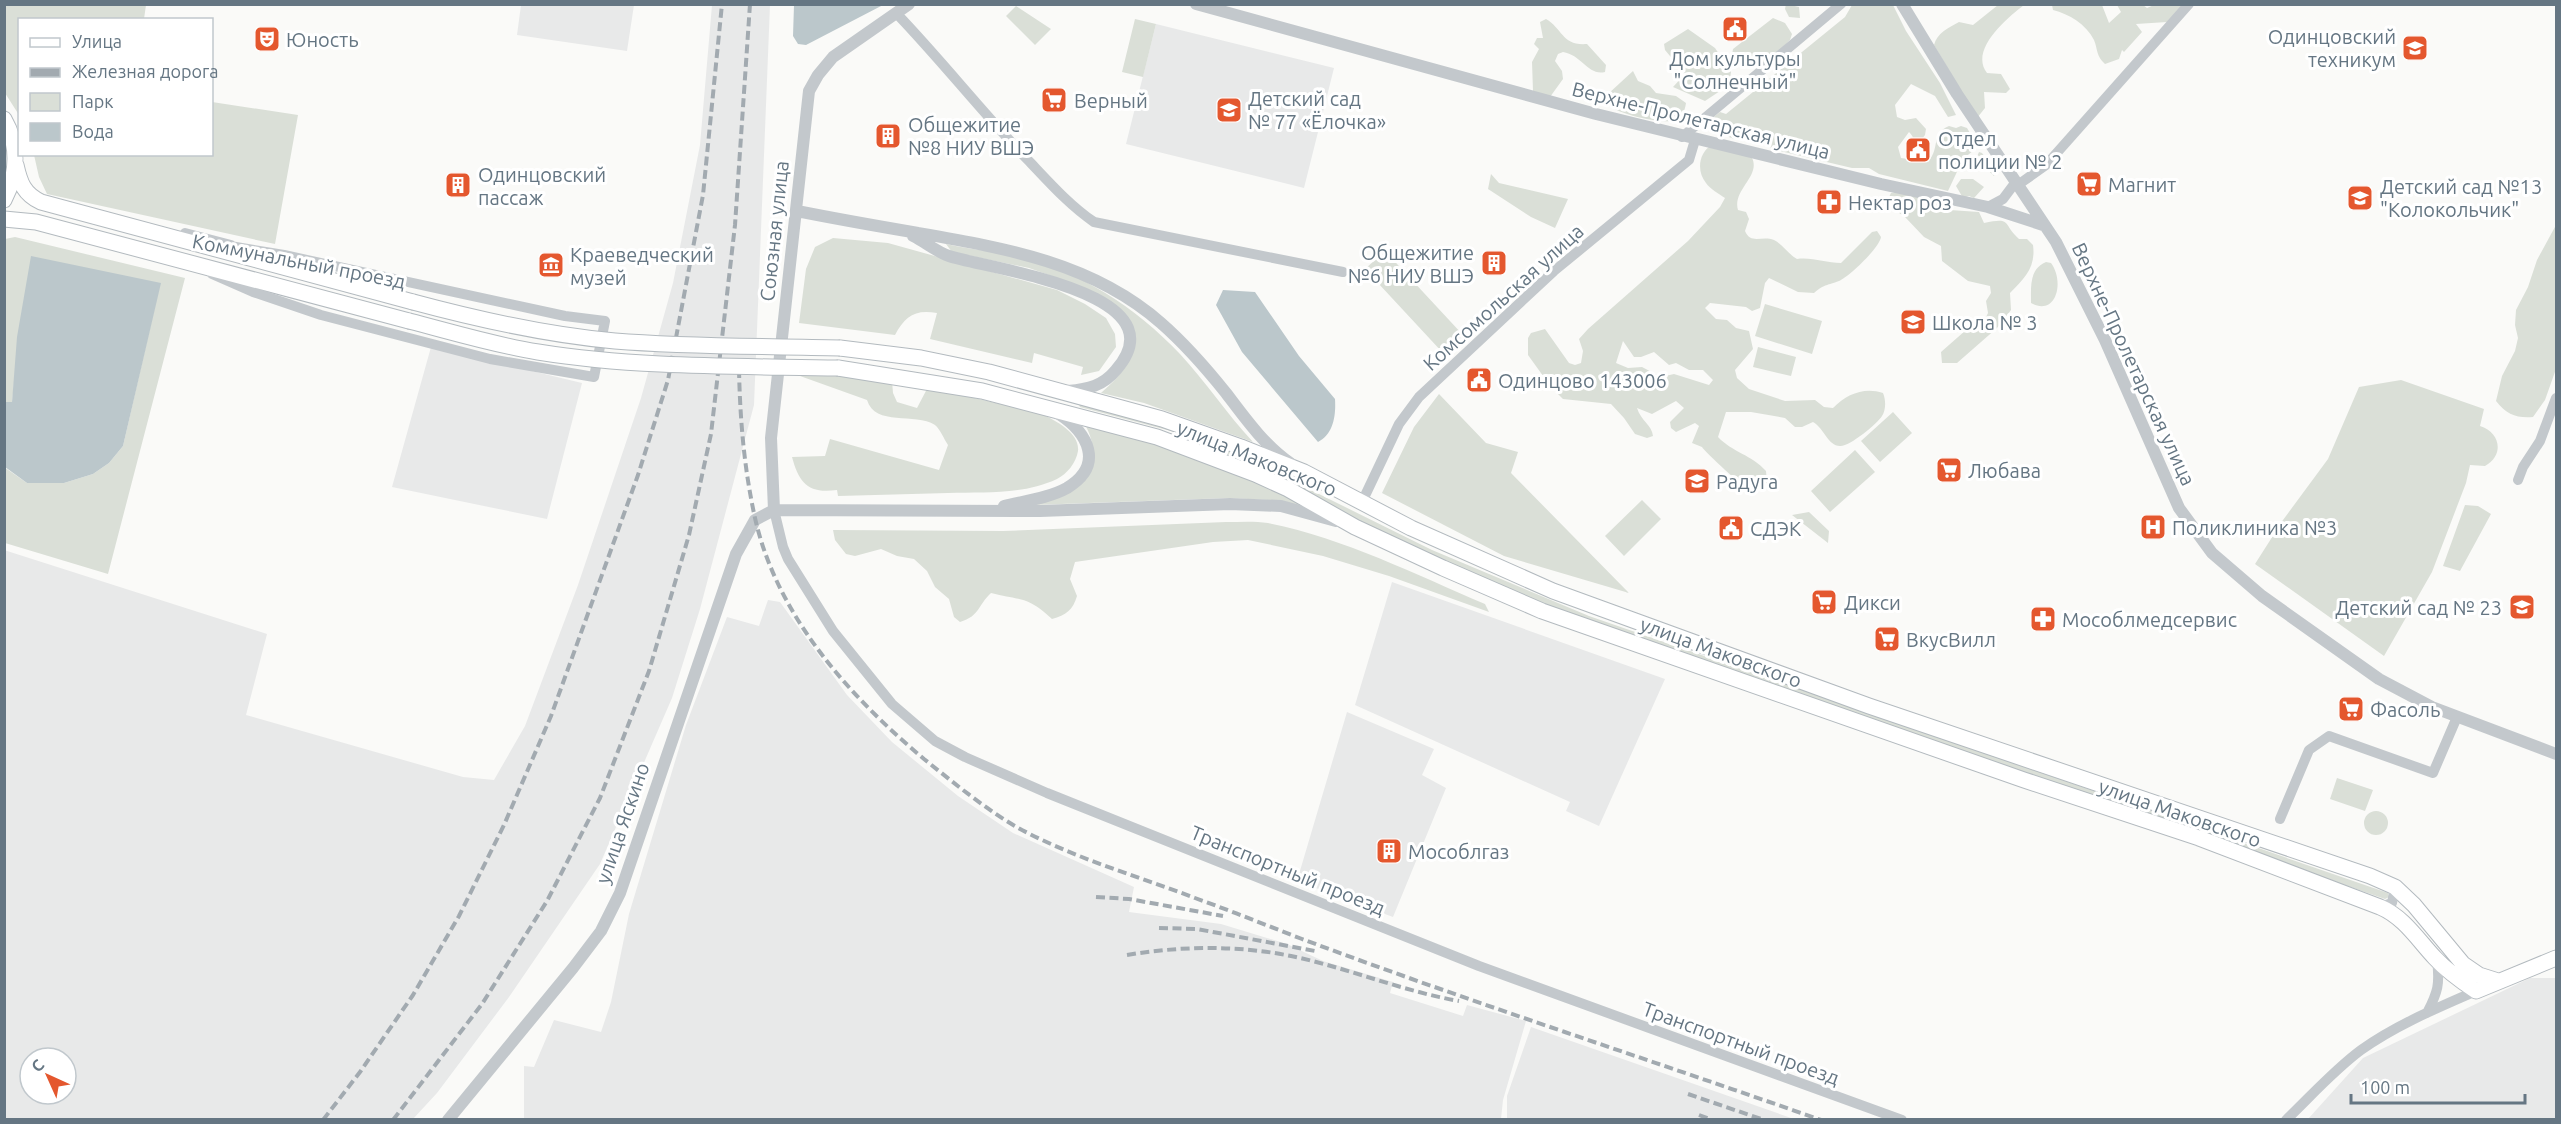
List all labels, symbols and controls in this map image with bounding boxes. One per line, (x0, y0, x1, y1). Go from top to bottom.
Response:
public building icon: Дом культуры "Солнечный" (1720, 14, 1750, 44)
legend (18, 18, 213, 156)
theatre icon: Юность (252, 24, 282, 54)
place label: Одинцовский техникум (2268, 25, 2396, 71)
place label: Юность (286, 28, 359, 51)
text: Улица (72, 31, 122, 51)
school or university icon: Одинцовский техникум (2400, 33, 2430, 63)
place label: Дом культуры "Солнечный" (1669, 47, 1801, 93)
text: Железная дорога (72, 61, 219, 81)
street label: Верхне-Пролетарская улица (1570, 77, 1832, 163)
supermarket icon: Верный (1039, 85, 1069, 115)
place label: Детский сад № 77 «Ёлочка» (1248, 87, 1386, 133)
place label: Верный (1074, 89, 1148, 112)
text: Парк (72, 91, 113, 111)
school or university icon: Детский сад № 77 «Ёлочка» (1214, 95, 1244, 125)
place label: Общежитие №8 НИУ ВШЭ (908, 113, 1034, 159)
text: Вода (72, 121, 114, 141)
building icon: Общежитие №8 НИУ ВШЭ (873, 121, 903, 151)
place label: Отдел полиции № 2 (1938, 127, 2062, 173)
public building icon: Отдел полиции № 2 (1903, 135, 1933, 165)
street label: Союзная улица (755, 160, 793, 302)
place label: Одинцовский пассаж (478, 163, 606, 209)
supermarket icon: Магнит (2074, 169, 2104, 199)
building icon: Одинцовский пассаж (443, 170, 473, 200)
place label: Магнит (2108, 173, 2176, 196)
place label: Детский сад №13 "Колокольчик" (2380, 175, 2542, 221)
school or university icon: Детский сад №13 "Колокольчик" (2345, 183, 2375, 213)
pharmacy icon: Нектар роз (1814, 187, 1844, 217)
place label: Нектар роз (1848, 191, 1952, 214)
street label: Комсомольская улица (1418, 219, 1588, 375)
street label: Коммунальный проезд (190, 229, 408, 293)
street label: Верхне-Пролетарская улица (2068, 239, 2200, 489)
place label: Общежитие №6 НИУ ВШЭ (1348, 241, 1474, 287)
place label: Краеведческий музей (570, 243, 714, 289)
building icon: Общежитие №6 НИУ ВШЭ (1479, 248, 1509, 278)
museum icon: Краеведческий музей (536, 250, 566, 280)
school or university icon: Школа № 3 (1898, 307, 1928, 337)
place label: Школа № 3 (1932, 311, 2037, 334)
public building icon: Одинцово 143006 (1464, 365, 1494, 395)
place label: Одинцово 143006 (1498, 369, 1667, 392)
street label: улица Маковского (1174, 415, 1340, 501)
supermarket icon: Любава (1934, 455, 1964, 485)
place label: Любава (1968, 459, 2041, 482)
school or university icon: Радуга (1682, 466, 1712, 496)
place label: Радуга (1716, 470, 1778, 493)
hospital icon: Поликлиника №3 (2138, 512, 2168, 542)
public building icon: СДЭК (1716, 513, 1746, 543)
place label: Поликлиника №3 (2172, 516, 2337, 539)
place label: СДЭК (1750, 517, 1801, 540)
supermarket icon: Дикси (1809, 587, 1839, 617)
place label: Дикси (1844, 591, 1901, 614)
school or university icon: Детский сад № 23 (2507, 592, 2537, 622)
place label: Детский сад № 23 (2335, 596, 2502, 619)
pharmacy icon: Мособлмедсервис (2028, 604, 2058, 634)
place label: Мособлмедсервис (2062, 608, 2237, 631)
street label: улица Маковского (1637, 612, 1805, 692)
supermarket icon: ВкусВилл (1872, 624, 1902, 654)
place label: ВкусВилл (1906, 628, 1996, 651)
supermarket icon: Фасоль (2336, 694, 2366, 724)
place label: Фасоль (2370, 698, 2440, 721)
street label: улица Яскино (591, 759, 653, 887)
street label: улица Маковского (2096, 774, 2264, 852)
street label: Транспортный проезд (1187, 820, 1389, 920)
building icon: Мособлгаз (1374, 836, 1404, 866)
place label: Мособлгаз (1408, 840, 1509, 863)
street label: Транспортный проезд (1640, 997, 1843, 1089)
north arrow (18, 1046, 78, 1106)
text: С (27, 1055, 47, 1075)
scale bar (2351, 1067, 2525, 1105)
text: 100 m (2360, 1077, 2410, 1097)

